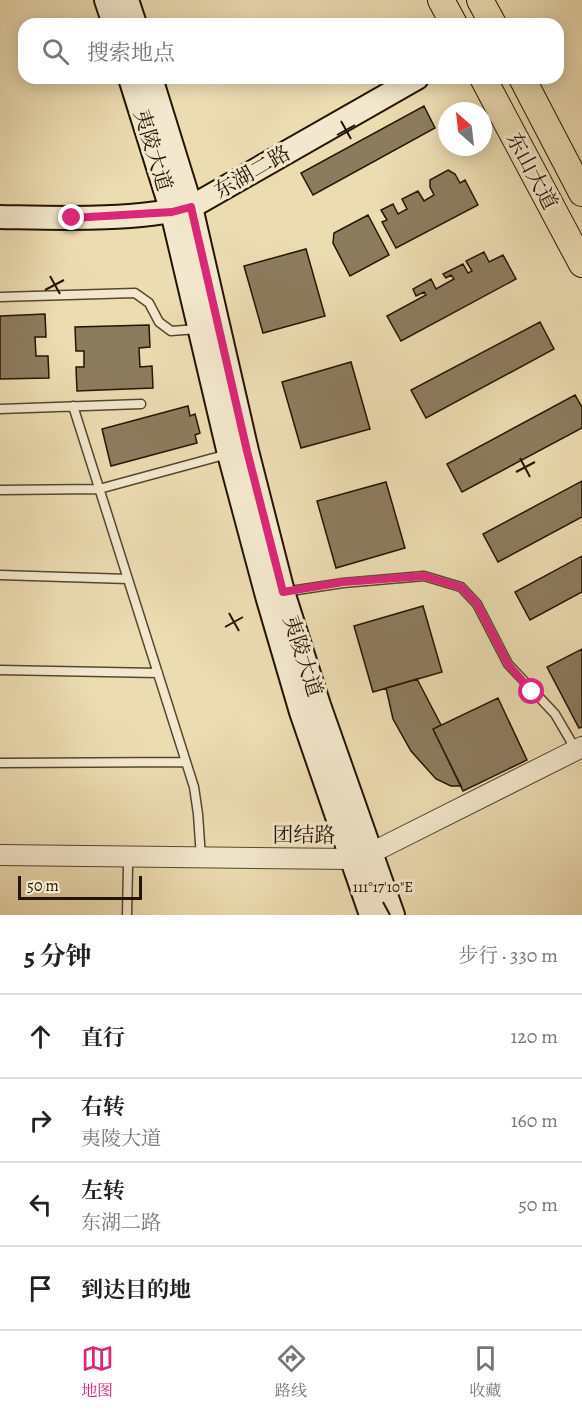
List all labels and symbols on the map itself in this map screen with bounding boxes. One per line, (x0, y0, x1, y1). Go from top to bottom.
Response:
north arrow (438, 102, 492, 156)
street label: 夷陵大道 (127, 106, 179, 194)
street label: 东山大道 (500, 127, 564, 215)
street label: 东湖二路 (209, 139, 295, 205)
route end (58, 204, 84, 230)
street label: 夷陵大道 (277, 612, 329, 700)
route start (518, 678, 544, 704)
street label: 团结路 (273, 821, 336, 849)
scale bar (18, 873, 142, 900)
text: 111°17'10"E (353, 877, 413, 897)

